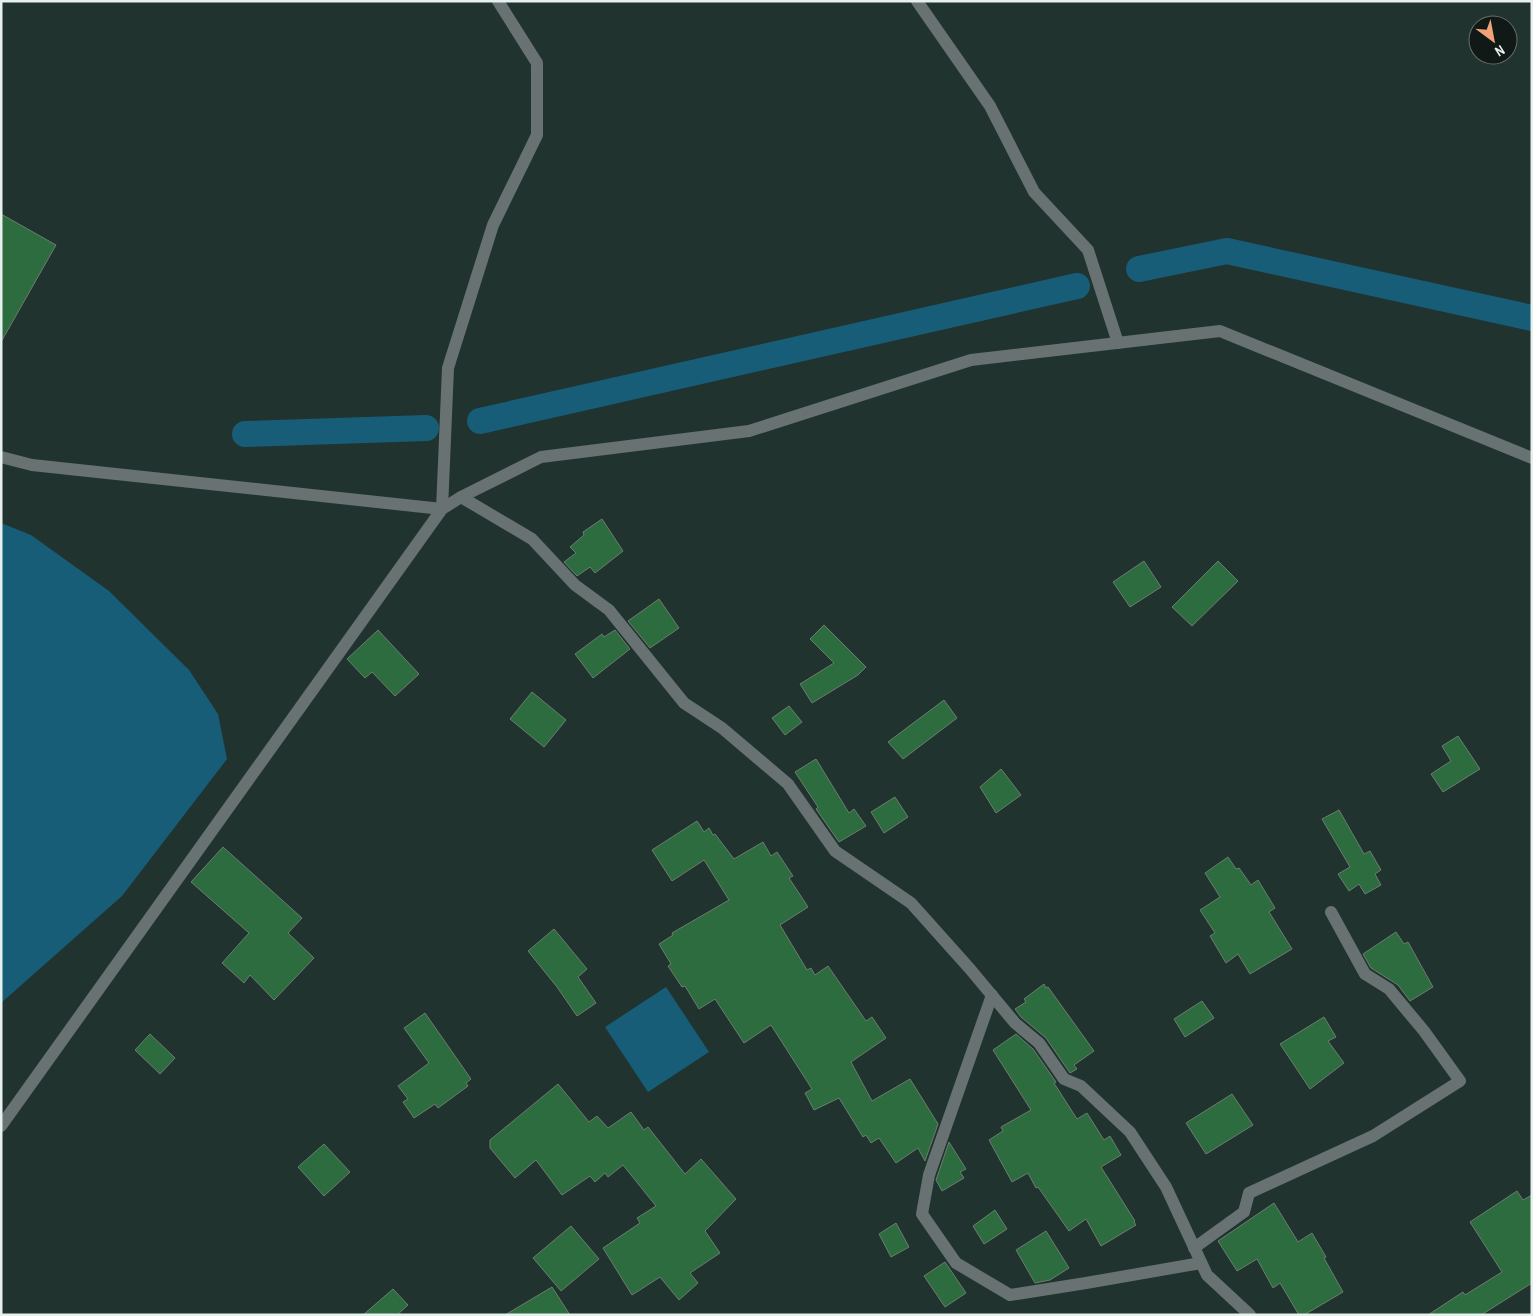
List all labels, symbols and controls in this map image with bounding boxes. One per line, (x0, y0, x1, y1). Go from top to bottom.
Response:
north arrow (1468, 15, 1518, 65)
text: N (1492, 41, 1508, 61)

